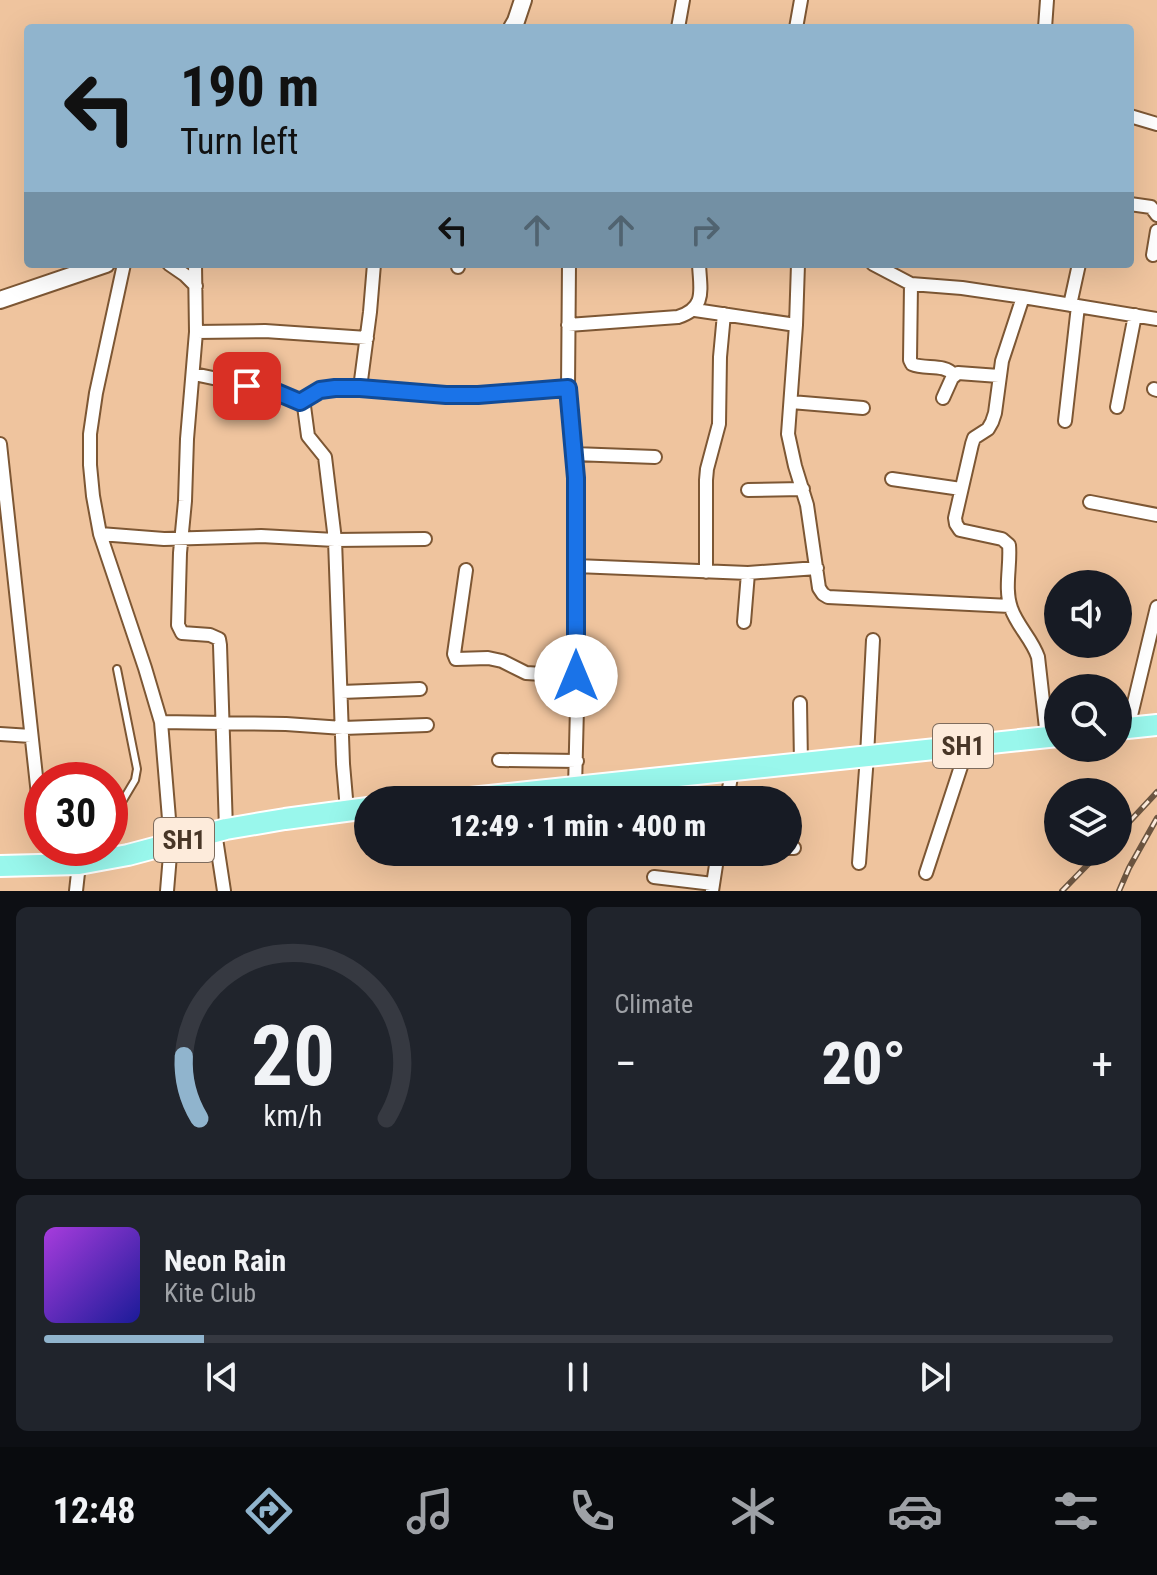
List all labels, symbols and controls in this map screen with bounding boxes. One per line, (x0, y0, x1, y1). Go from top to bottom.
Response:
text: 190 m (180, 54, 319, 120)
icon: left (48, 56, 152, 160)
text: Turn left (180, 121, 298, 163)
icon: left (431, 208, 475, 252)
icon: ahead (515, 208, 559, 252)
icon: ahead (599, 208, 643, 252)
icon: right (683, 208, 727, 252)
pin (213, 352, 281, 420)
icon: arrive (225, 364, 269, 408)
map controls (1044, 570, 1132, 866)
button: sound (1044, 570, 1132, 658)
position arrow (534, 634, 618, 718)
button: search (1044, 674, 1132, 762)
road number: SH1 (933, 724, 993, 768)
speed limit sign: 30 (24, 762, 128, 866)
button: layers (1044, 778, 1132, 866)
text: 12:49 · 1 min · 400 m (450, 808, 706, 843)
road number: SH1 (154, 818, 214, 862)
text: Climate (615, 989, 693, 1019)
text: 20 (251, 1008, 335, 1105)
text: 20° (822, 1028, 906, 1099)
text: − (615, 1038, 637, 1090)
text: + (1091, 1038, 1113, 1090)
text: km/h (264, 1099, 323, 1133)
text: Neon Rain (164, 1243, 286, 1278)
text: Kite Club (164, 1278, 256, 1308)
icon: previous (200, 1355, 244, 1399)
icon: pause (556, 1355, 600, 1399)
icon: next (913, 1355, 957, 1399)
icon: directions (241, 1483, 297, 1539)
icon: music (402, 1483, 458, 1539)
icon: phone (564, 1483, 620, 1539)
icon: climate (725, 1483, 781, 1539)
icon: car (887, 1483, 943, 1539)
icon: filters (1048, 1483, 1104, 1539)
text: 12:48 (53, 1490, 135, 1532)

